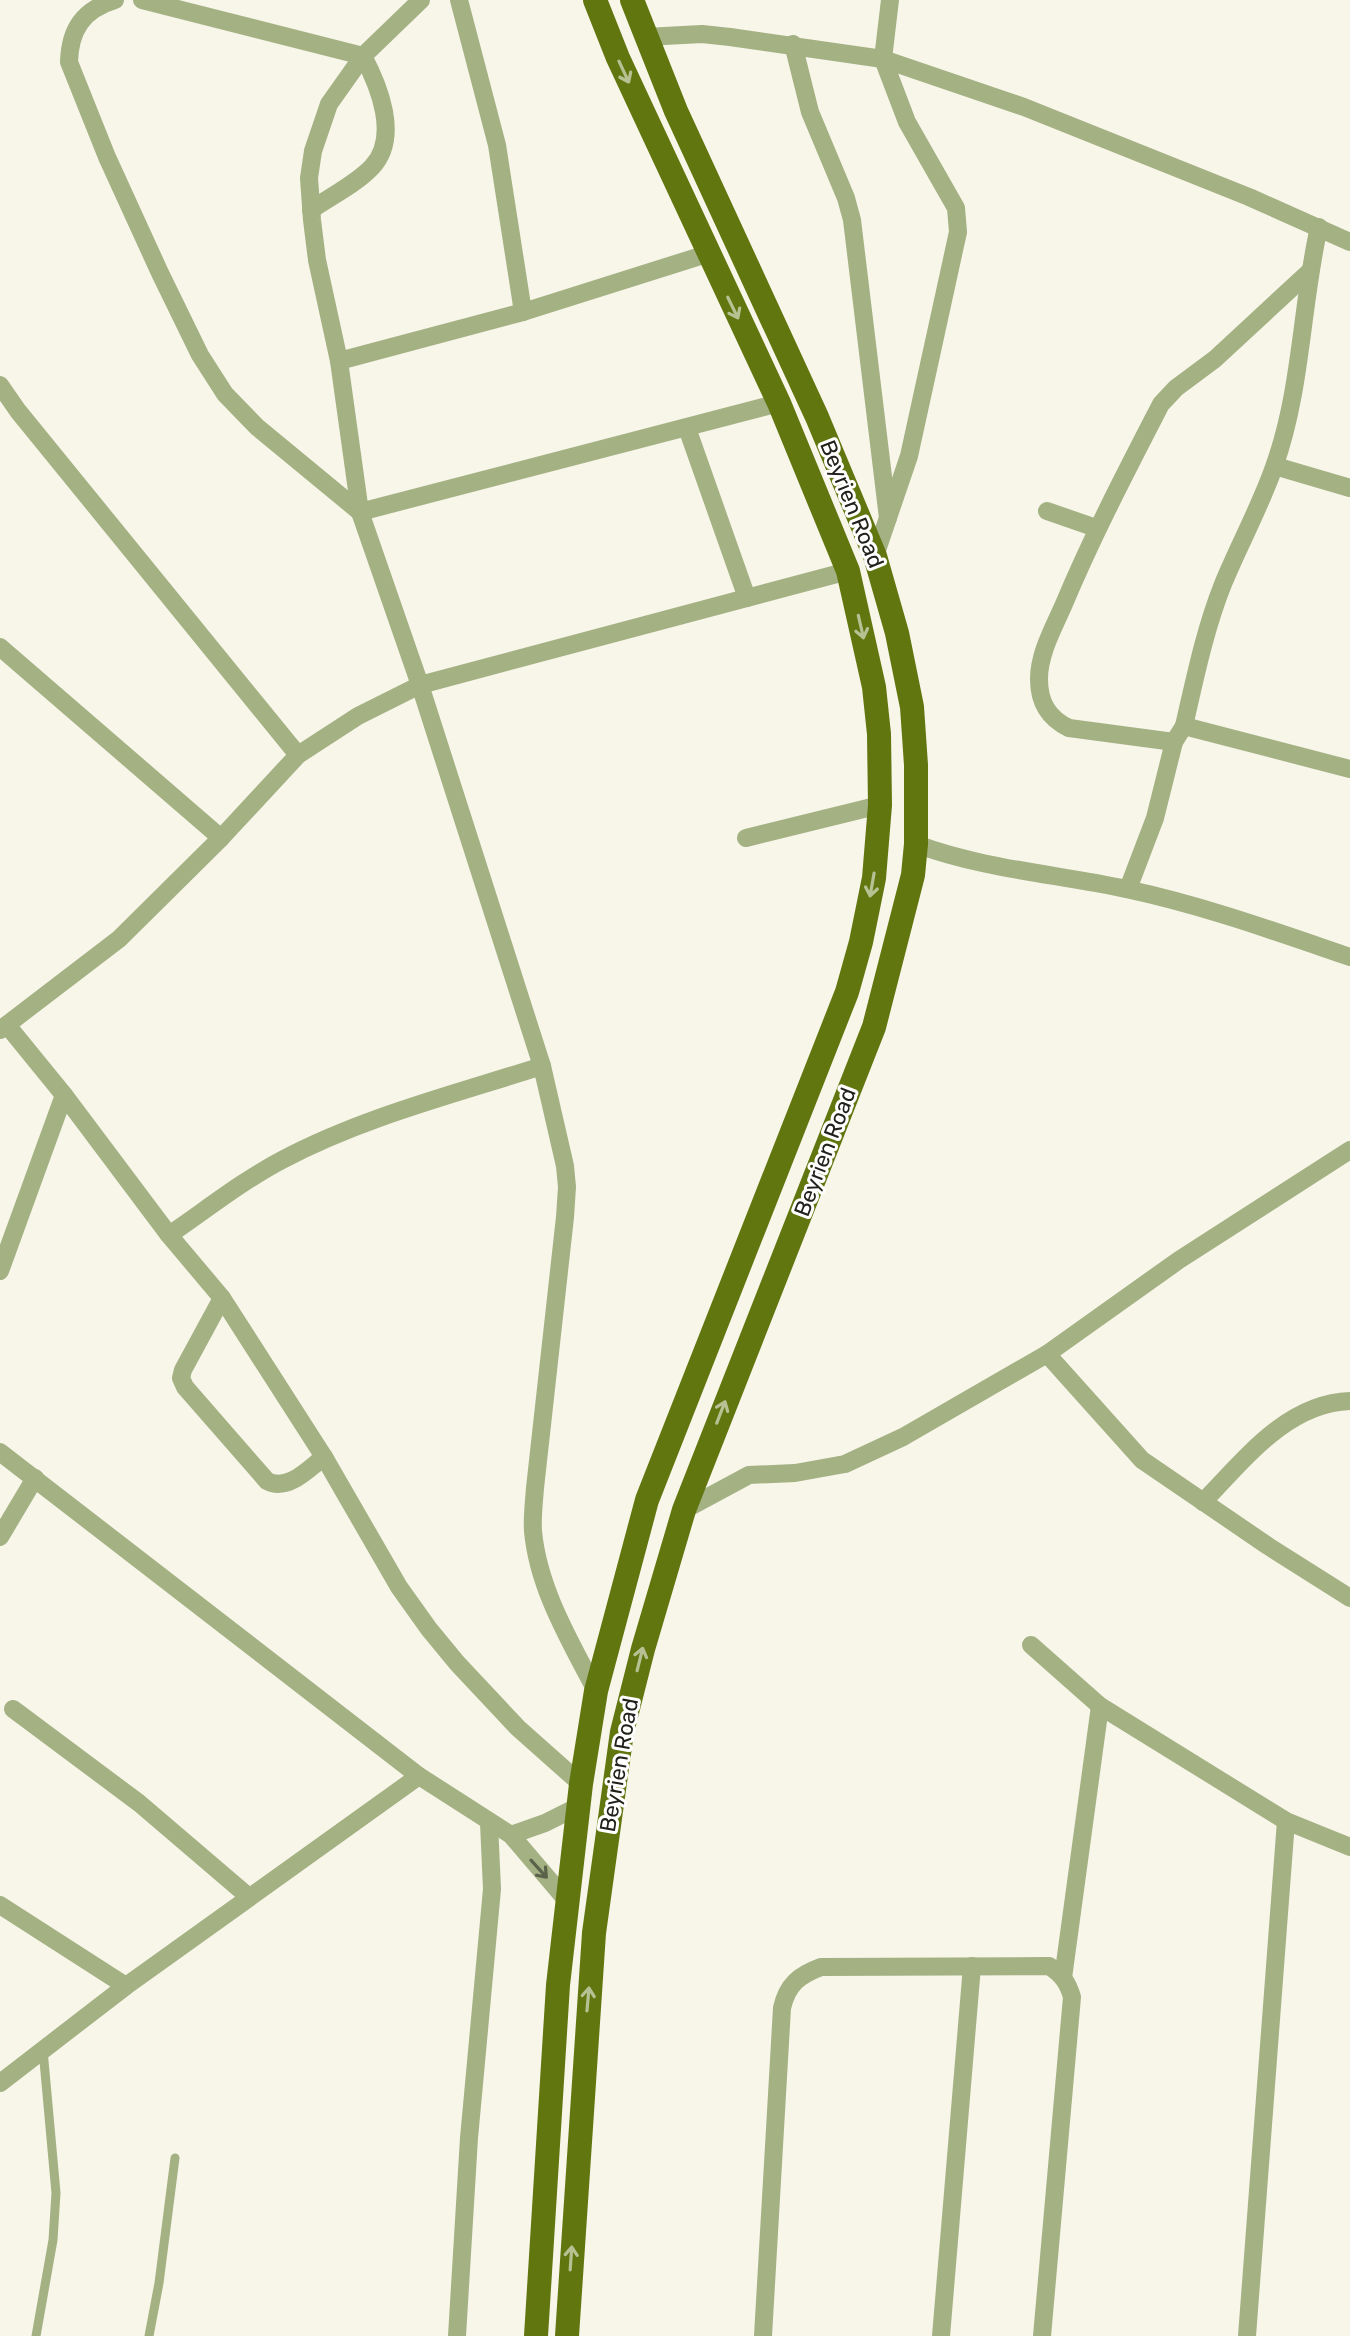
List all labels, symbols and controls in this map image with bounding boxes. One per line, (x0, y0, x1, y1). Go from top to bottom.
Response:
one-way arrow (618, 60, 633, 84)
one-way arrow (726, 296, 741, 320)
street label: Beyrien Road (814, 436, 890, 572)
one-way arrow (854, 614, 869, 639)
one-way arrow (864, 872, 879, 897)
street label: Beyrien Road (788, 1084, 862, 1220)
one-way arrow (715, 1400, 729, 1425)
one-way arrow (634, 1647, 649, 1673)
street label: Beyrien Road (594, 1696, 644, 1834)
one-way arrow (530, 1858, 548, 1878)
one-way arrow (581, 1986, 596, 2013)
one-way arrow (564, 2245, 579, 2272)

